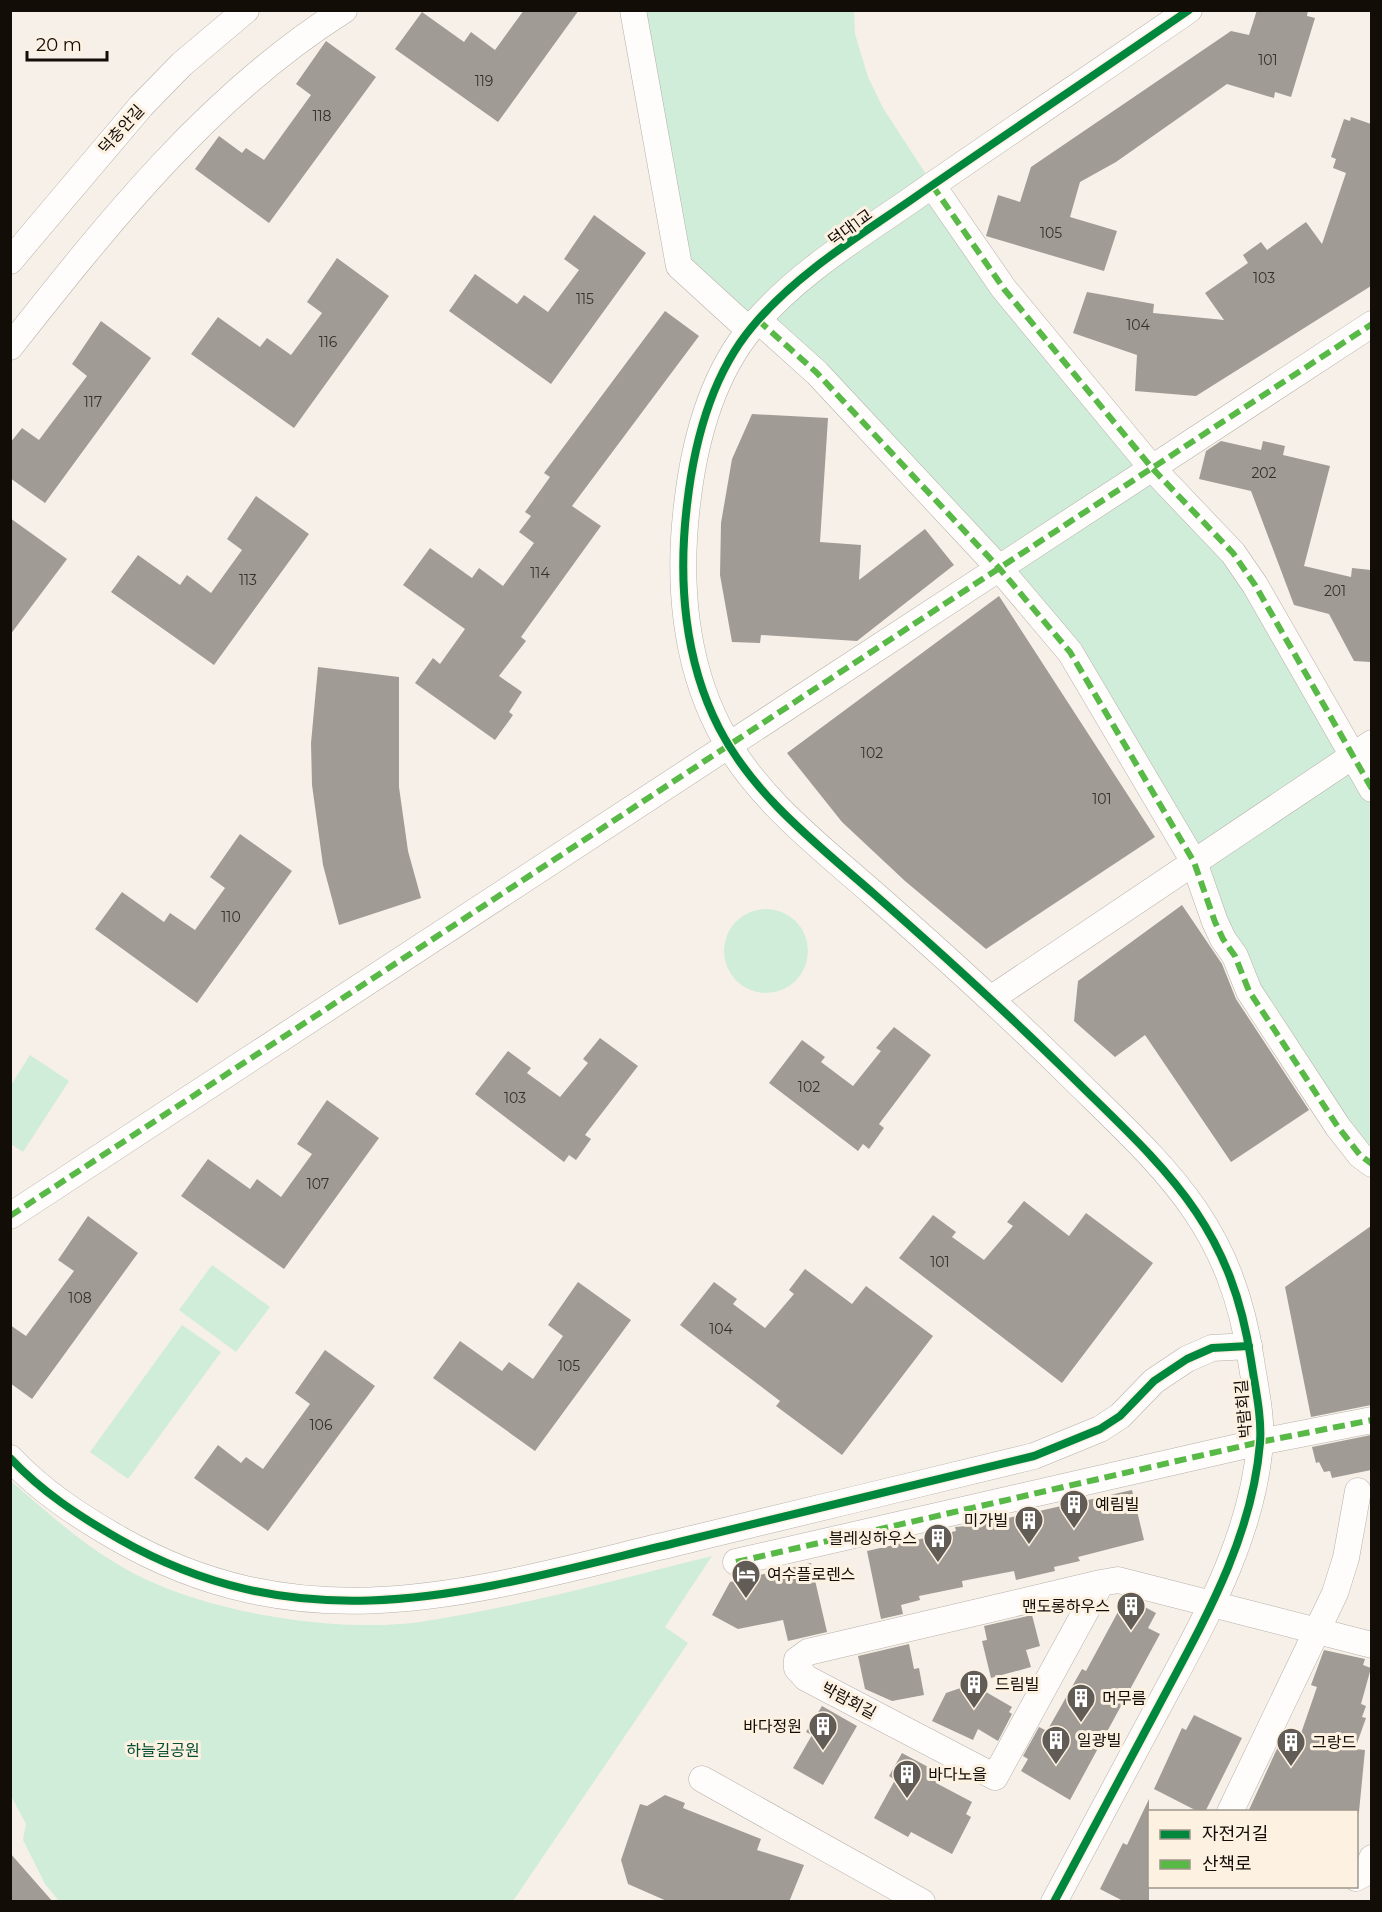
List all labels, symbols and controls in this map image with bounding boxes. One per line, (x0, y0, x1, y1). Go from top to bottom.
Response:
scale bar (27, 24, 106, 62)
text: 20 m (36, 34, 82, 56)
house number: 101 (1258, 51, 1278, 69)
house number: 119 (475, 72, 493, 90)
street label: 덕충안길 (95, 101, 148, 158)
house number: 118 (312, 107, 332, 125)
street label: 덕대1교 (825, 205, 876, 250)
house number: 105 (1040, 224, 1062, 242)
house number: 103 (1253, 269, 1275, 287)
house number: 115 (576, 290, 594, 308)
house number: 104 (1126, 316, 1151, 334)
house number: 116 (319, 333, 338, 351)
house number: 117 (84, 393, 102, 411)
house number: 202 (1251, 464, 1277, 482)
house number: 114 (530, 564, 550, 582)
house number: 113 (239, 571, 257, 589)
house number: 201 (1324, 582, 1346, 600)
house number: 102 (861, 744, 883, 762)
house number: 101 (1092, 790, 1112, 808)
house number: 110 (221, 908, 241, 926)
house number: 102 (798, 1078, 820, 1096)
house number: 103 (504, 1089, 526, 1107)
house number: 107 (307, 1175, 329, 1193)
house number: 101 (930, 1253, 950, 1271)
house number: 108 (68, 1289, 92, 1307)
house number: 104 (709, 1320, 734, 1338)
house number: 105 (558, 1357, 580, 1375)
street label: 박람회길 (1231, 1379, 1256, 1439)
house number: 106 (310, 1416, 333, 1434)
building icon: 예림빌 (1058, 1488, 1090, 1530)
place label: 예림빌 (1095, 1495, 1139, 1514)
building icon: 미가빌 (1013, 1504, 1045, 1546)
place label: 미가빌 (964, 1511, 1008, 1530)
building icon: 블레싱하우스 (922, 1522, 954, 1564)
place label: 블레싱하우스 (829, 1529, 917, 1548)
hotel icon: 여수플로렌스 (730, 1558, 762, 1600)
place label: 여수플로렌스 (767, 1565, 855, 1584)
building icon: 맨도롱하우스 (1115, 1590, 1147, 1632)
place label: 맨도롱하우스 (1022, 1597, 1110, 1616)
building icon: 드림빌 (958, 1668, 990, 1710)
place label: 드림빌 (995, 1675, 1039, 1694)
street label: 박람회길 (818, 1678, 879, 1723)
building icon: 머무름 (1065, 1682, 1097, 1724)
place label: 머무름 (1102, 1689, 1146, 1708)
building icon: 바다정원 (807, 1710, 839, 1752)
place label: 바다정원 (743, 1717, 802, 1736)
building icon: 일광빌 (1040, 1724, 1072, 1766)
building icon: 그랑드 (1275, 1726, 1307, 1768)
place label: 일광빌 (1077, 1731, 1121, 1750)
place label: 그랑드 (1312, 1733, 1356, 1752)
park label: 하늘길공원 (126, 1741, 200, 1760)
building icon: 바다노을 (891, 1758, 923, 1800)
place label: 바다노을 (928, 1765, 987, 1784)
legend (1148, 1810, 1358, 1888)
text: 자전거길 (1202, 1823, 1268, 1845)
text: 산책로 (1202, 1853, 1252, 1875)

